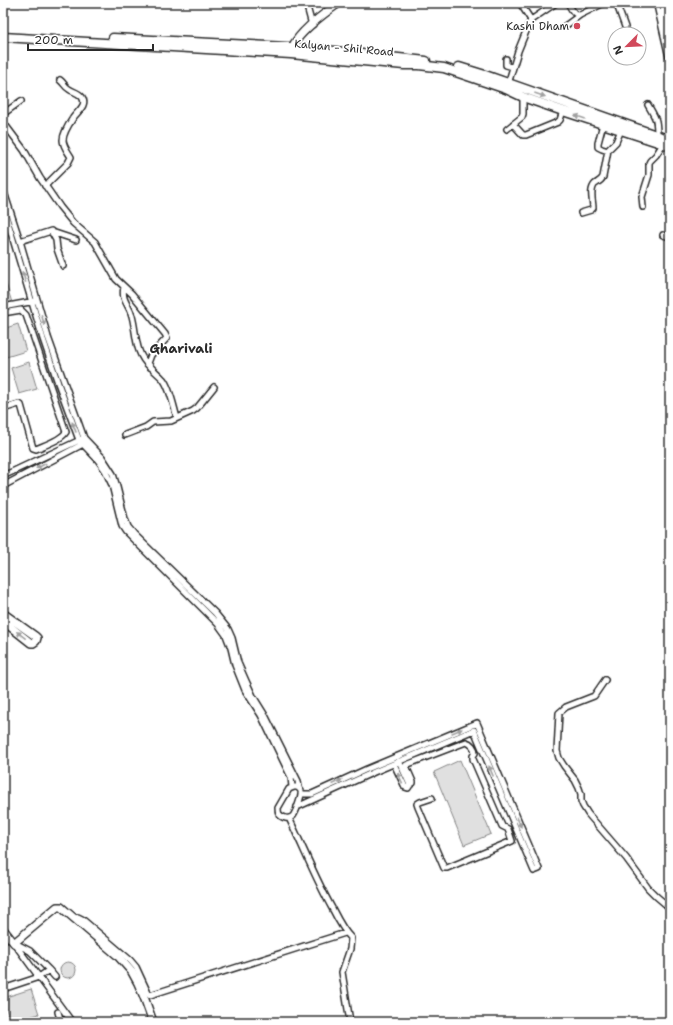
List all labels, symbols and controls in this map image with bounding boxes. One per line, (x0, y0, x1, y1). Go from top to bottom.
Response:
place label: Kashi Dham (506, 19, 570, 34)
marker: Kashi Dham (572, 21, 582, 31)
scale bar (28, 26, 153, 52)
north arrow (607, 26, 647, 66)
text: 200 m (34, 32, 73, 48)
street label: Kalyan - Shil Road (294, 36, 394, 60)
text: N (610, 43, 627, 57)
one-way arrow (535, 92, 547, 98)
one-way arrow (573, 113, 585, 119)
one-way arrow (21, 271, 27, 283)
one-way arrow (40, 314, 46, 326)
district label: Gharivali (149, 340, 213, 357)
one-way arrow (71, 420, 77, 432)
one-way arrow (35, 463, 47, 470)
one-way arrow (16, 631, 27, 640)
one-way arrow (451, 728, 462, 734)
one-way arrow (488, 764, 494, 776)
one-way arrow (397, 772, 403, 783)
one-way arrow (332, 779, 344, 785)
one-way arrow (516, 817, 522, 828)

